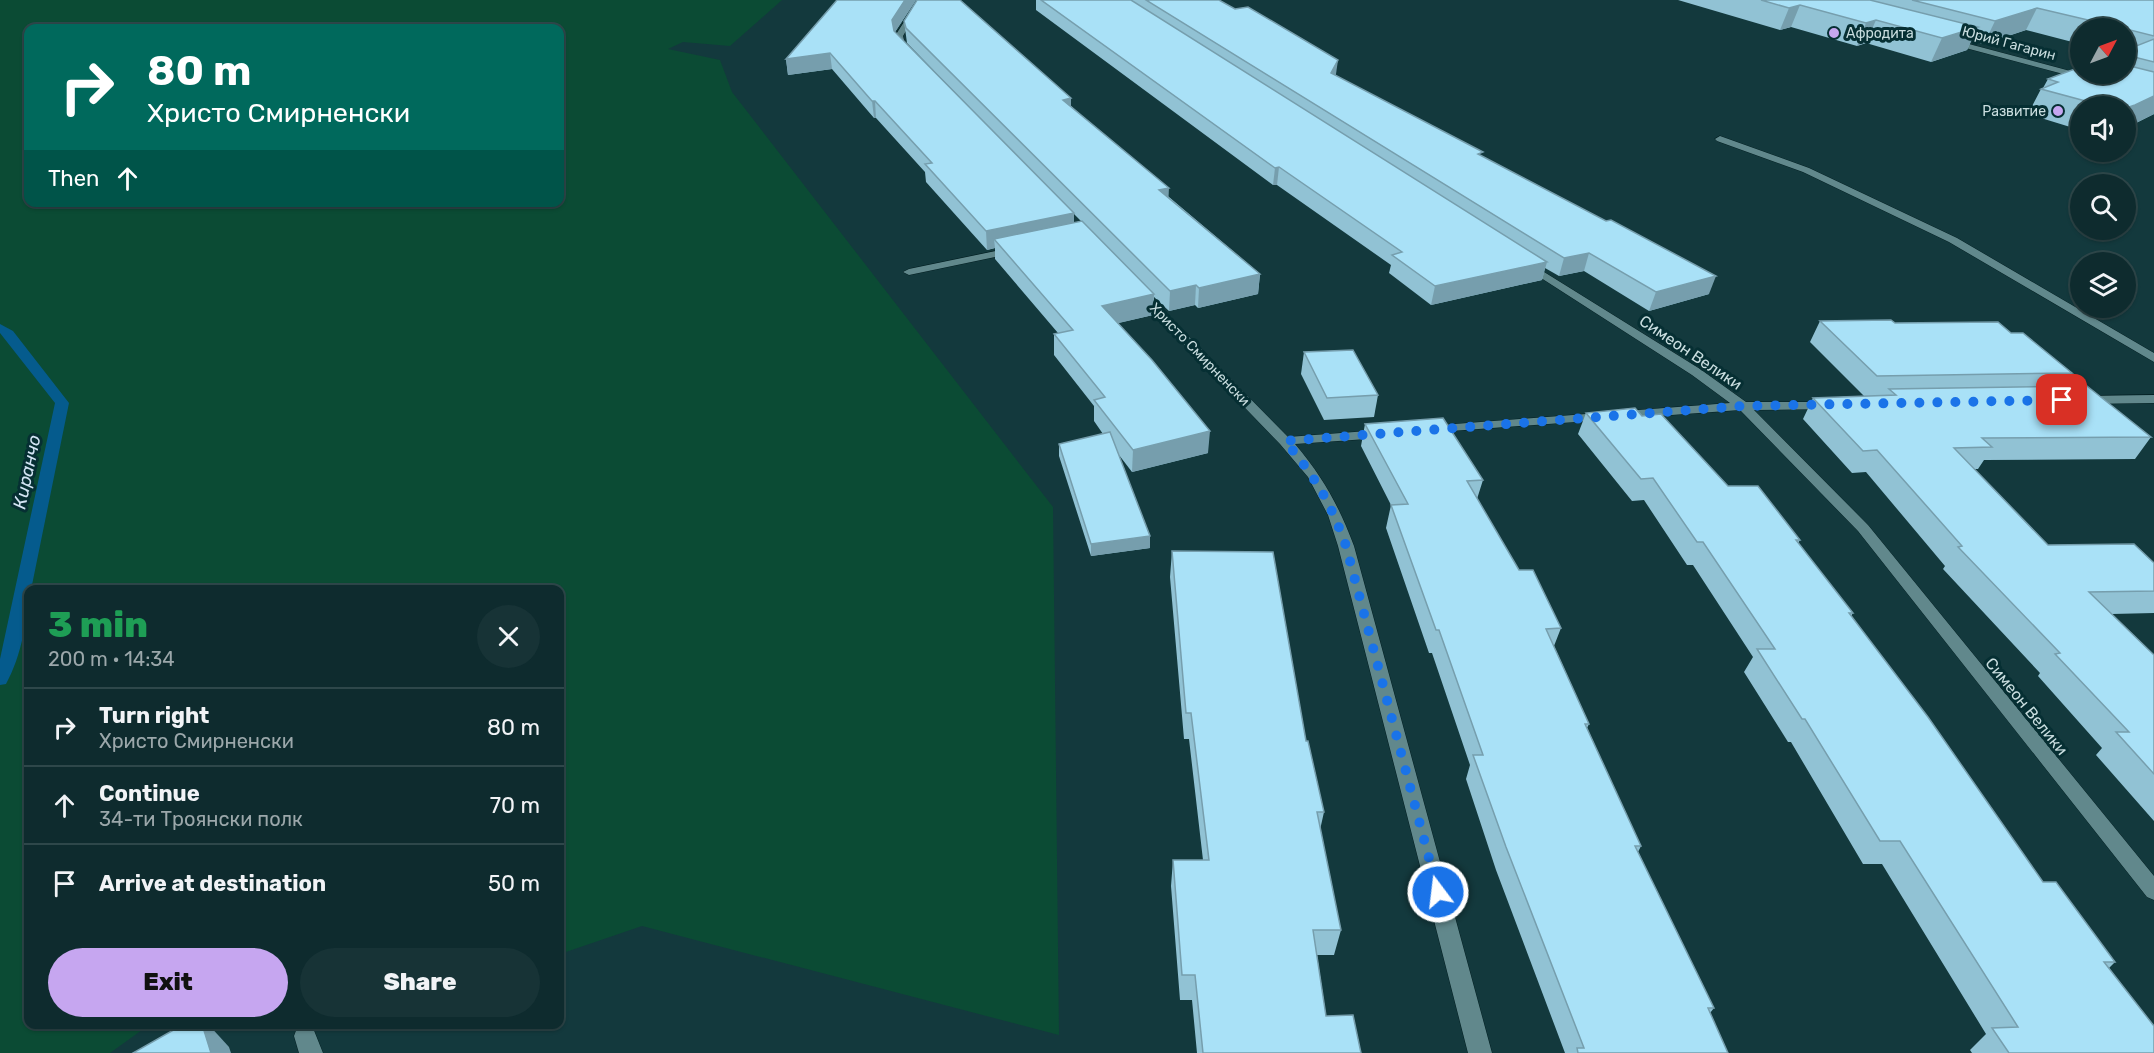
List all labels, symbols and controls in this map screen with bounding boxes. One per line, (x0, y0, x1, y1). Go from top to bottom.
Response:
north arrow (2070, 18, 2136, 84)
map controls (2070, 18, 2136, 318)
street label: Юрий Гагарин (1960, 23, 2058, 64)
place label: Афродита (1846, 25, 1914, 42)
marker: Афродита (1827, 26, 1841, 40)
text: 80 m (147, 46, 251, 96)
icon: right (48, 48, 126, 126)
button: sound (2070, 96, 2136, 162)
text: Христо Смирненски (147, 97, 410, 129)
place label: Развитие (1982, 103, 2046, 120)
marker: Развитие (2051, 104, 2065, 118)
icon: ahead (111, 162, 144, 195)
text: Then (48, 165, 99, 192)
button: search (2070, 174, 2136, 240)
button: layers (2070, 252, 2136, 318)
street label: Христо Смирненски (1146, 299, 1253, 409)
street label: Симеон Велики (1636, 311, 1746, 394)
pin (2036, 374, 2087, 425)
icon: arrive (2045, 383, 2078, 416)
water label: Киранчо (8, 433, 46, 511)
text: 3 min (48, 603, 148, 646)
button: close (477, 605, 540, 668)
text: 200 m · 14:34 (48, 647, 175, 671)
street label: Симеон Велики (1981, 654, 2072, 759)
text: Turn right (99, 702, 209, 729)
icon: right (48, 711, 81, 744)
text: 80 m (487, 714, 540, 741)
text: Христо Смирненски (99, 729, 294, 753)
text: Continue (99, 780, 200, 807)
icon: ahead (48, 789, 81, 822)
text: 70 m (490, 792, 540, 819)
text: 34-ти Троянски полк (99, 807, 303, 831)
position arrow (1406, 860, 1470, 924)
icon: arrive (48, 867, 81, 900)
text: Arrive at destination (99, 870, 326, 897)
text: 50 m (488, 870, 540, 897)
button: Exit (48, 948, 288, 1017)
button: Share (300, 948, 540, 1017)

